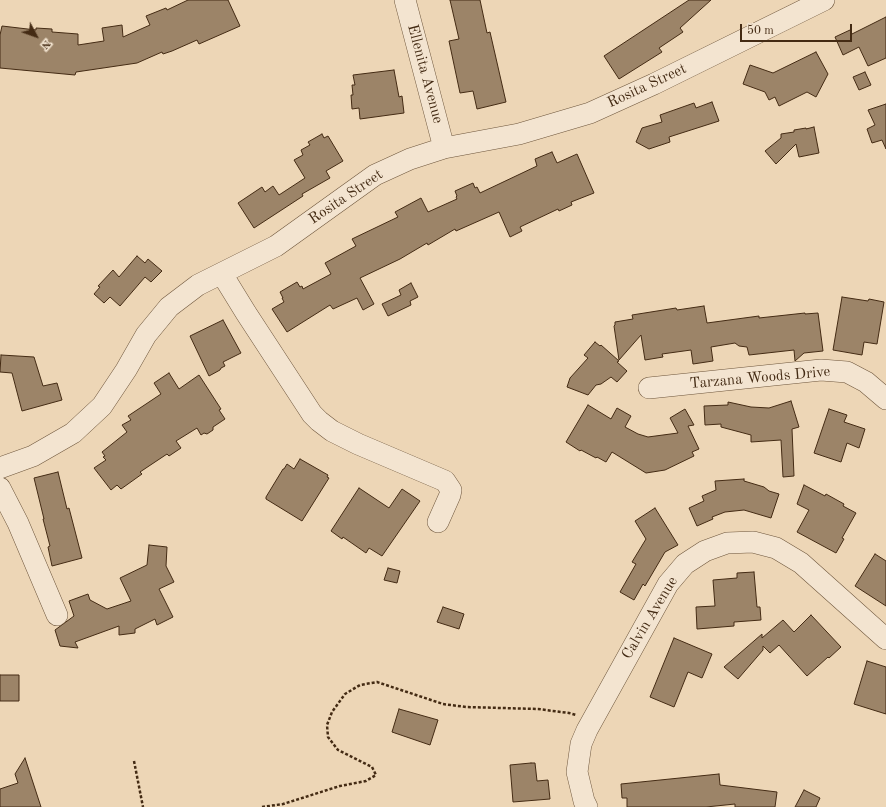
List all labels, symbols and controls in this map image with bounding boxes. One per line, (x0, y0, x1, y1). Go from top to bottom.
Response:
north arrow (16, 16, 56, 56)
scale bar (742, 16, 854, 42)
street label: Ellenita Avenue (403, 22, 447, 126)
text: 50 m (747, 25, 774, 37)
text: N (39, 37, 52, 51)
street label: Rosita Street (605, 60, 689, 112)
street label: Rosita Street (306, 166, 386, 228)
street label: Tarzana Woods Drive (689, 363, 831, 393)
street label: Calvin Avenue (618, 573, 682, 663)

